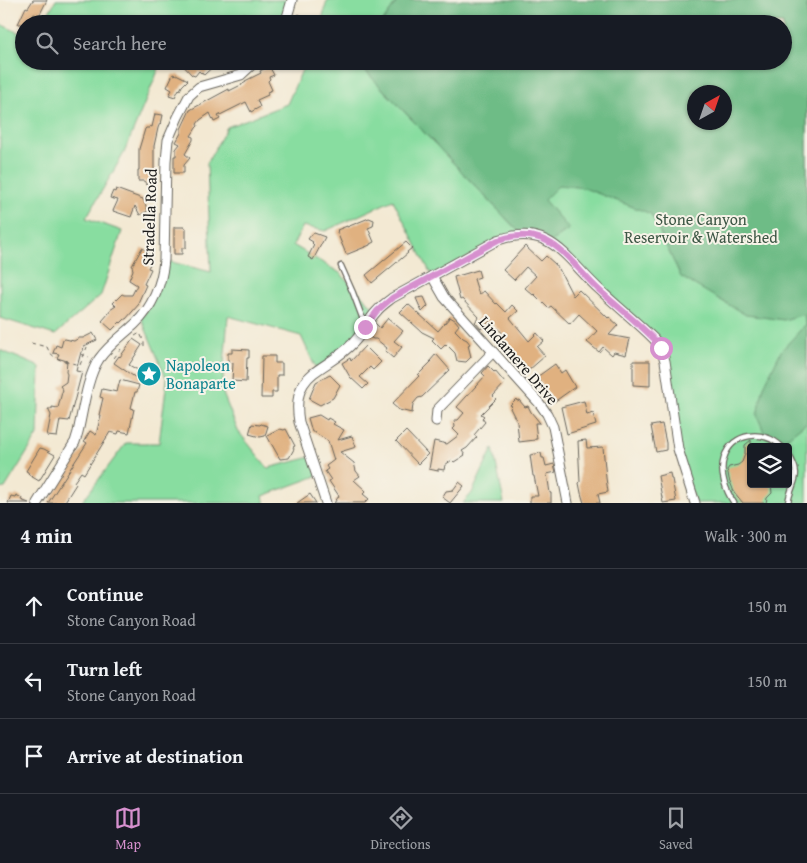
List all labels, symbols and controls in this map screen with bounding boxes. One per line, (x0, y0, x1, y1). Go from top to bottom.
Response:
search box (15, 15, 792, 70)
icon: search (33, 29, 61, 57)
text: Search here (73, 29, 167, 57)
north arrow (687, 85, 732, 130)
street label: Stradella Road (135, 168, 163, 266)
park label: Stone Canyon Reservoir & Watershed (624, 207, 778, 249)
street label: Lindamere Drive (473, 310, 565, 410)
route end (354, 316, 377, 339)
route start (650, 337, 673, 360)
place label: Napoleon Bonaparte (166, 353, 236, 395)
place icon: Napoleon Bonaparte (136, 361, 162, 387)
map controls (747, 443, 792, 488)
button: layers (747, 443, 792, 488)
text: 4 min (20, 520, 72, 551)
text: Walk · 300 m (704, 524, 787, 548)
text: Continue (67, 580, 144, 608)
icon: ahead (20, 592, 48, 620)
text: 150 m (747, 594, 787, 618)
text: Stone Canyon Road (67, 608, 196, 632)
text: Turn left (67, 655, 142, 683)
icon: left (20, 667, 48, 695)
text: 150 m (747, 669, 787, 693)
text: Stone Canyon Road (67, 683, 196, 707)
icon: arrive (20, 742, 48, 770)
text: Arrive at destination (67, 742, 243, 770)
tab: Map (114, 804, 142, 854)
tab: Directions (370, 804, 431, 854)
tab: Saved (659, 804, 693, 854)

